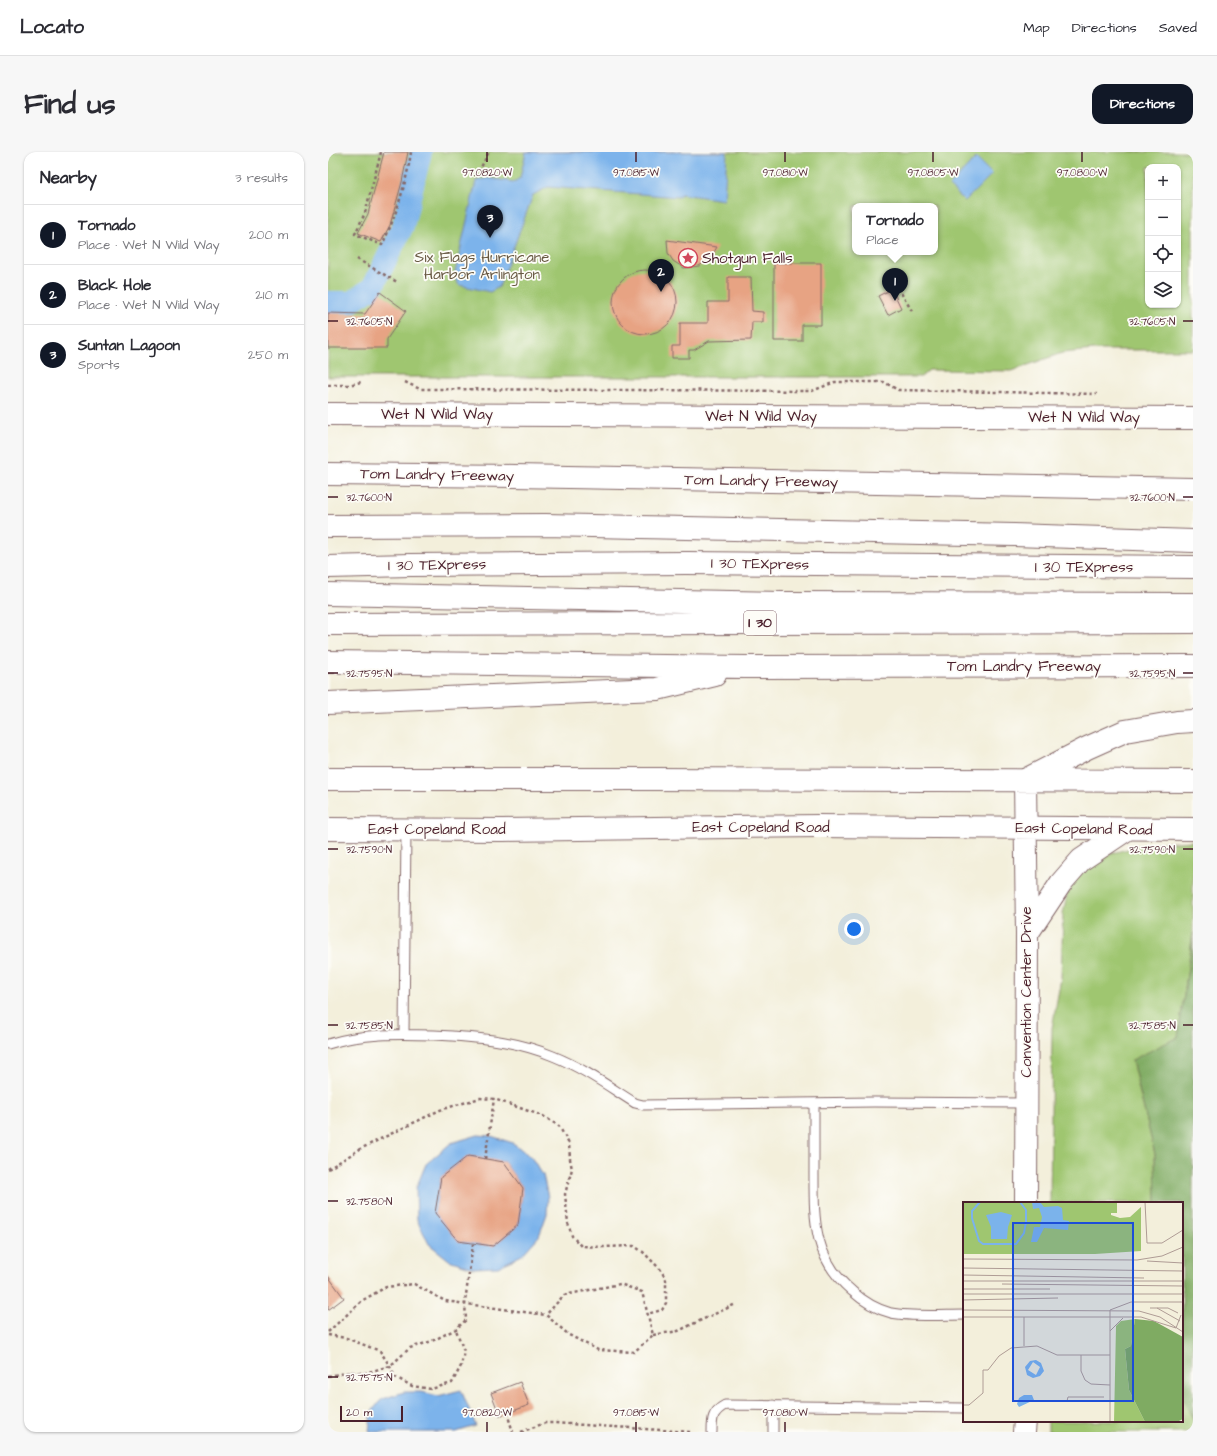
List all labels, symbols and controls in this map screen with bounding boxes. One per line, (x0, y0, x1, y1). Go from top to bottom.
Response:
text: Locato (20, 14, 84, 41)
text: Map (1023, 18, 1050, 38)
text: Directions (1072, 18, 1137, 38)
text: Saved (1159, 18, 1197, 38)
button: Directions (1092, 84, 1193, 124)
text: Find us (24, 85, 115, 124)
map controls (1145, 164, 1181, 308)
button: + (1145, 164, 1181, 200)
text: Nearby (40, 166, 97, 190)
text: 97.0820°W (462, 166, 512, 180)
text: 97.0815°W (613, 166, 660, 180)
text: 97.0810°W (762, 166, 808, 180)
text: 97.0805°W (907, 166, 959, 180)
text: 97.0800°W (1057, 166, 1108, 180)
text: 3 results (235, 169, 288, 187)
button: − (1145, 200, 1181, 236)
popup (852, 203, 938, 255)
pin: 3 (477, 205, 503, 238)
text: Tornado (866, 210, 924, 231)
text: Tornado (78, 215, 135, 236)
text: 1 (52, 226, 54, 244)
text: 200 m (249, 226, 288, 244)
text: Place (866, 231, 899, 249)
text: Place · Wet N Wild Way (78, 236, 220, 254)
button: locate (1145, 236, 1181, 272)
park label: Six Flags Hurricane Harbor Arlington (415, 247, 549, 286)
place icon: Shotgun Falls (677, 247, 699, 269)
place label: Shotgun Falls (702, 248, 793, 270)
pin: 2 (648, 259, 674, 292)
pin: 1 (882, 268, 908, 301)
button: layers (1145, 272, 1181, 308)
text: Black Hole (78, 275, 151, 296)
text: 2 (49, 286, 57, 304)
text: 210 m (255, 286, 288, 304)
text: Place · Wet N Wild Way (78, 296, 220, 314)
text: 32.7605°N (346, 315, 392, 329)
text: 32.7605°N (1129, 315, 1175, 329)
text: Suntan Lagoon (78, 335, 180, 356)
text: 3 (50, 346, 56, 364)
text: 250 m (248, 346, 288, 364)
text: Sports (78, 356, 120, 374)
street label: Wet N Wild Way (381, 404, 493, 426)
street label: Wet N Wild Way (705, 406, 817, 428)
street label: Wet N Wild Way (1028, 407, 1140, 429)
street label: Tom Landry Freeway (360, 463, 514, 488)
street label: Tom Landry Freeway (684, 469, 838, 494)
text: 32.7600°N (346, 491, 392, 505)
text: 32.7600°N (1129, 491, 1175, 505)
street label: I 30 TEXpress (711, 553, 810, 575)
street label: I 30 TEXpress (388, 554, 487, 576)
street label: I 30 TEXpress (1035, 557, 1134, 578)
road number: I 30 (744, 611, 776, 635)
street label: Tom Landry Freeway (947, 656, 1101, 678)
text: 32.7595°N (346, 667, 392, 681)
text: 32.7595°N (1129, 667, 1175, 681)
street label: East Copeland Road (692, 817, 830, 838)
street label: East Copeland Road (1015, 817, 1153, 841)
street label: East Copeland Road (368, 819, 506, 840)
text: 32.7590°N (346, 843, 392, 857)
text: 32.7590°N (1129, 843, 1175, 857)
street label: Convention Center Drive (1016, 906, 1037, 1078)
your location (844, 919, 864, 939)
text: 32.7585°N (345, 1019, 393, 1033)
text: 32.7585°N (1128, 1019, 1176, 1033)
text: 32.7580°N (346, 1195, 392, 1209)
inset map (963, 1202, 1183, 1422)
text: 32.7575°N (345, 1371, 393, 1385)
scale bar (340, 1404, 403, 1423)
text: 20 m (346, 1405, 372, 1420)
text: 97.0820°W (462, 1406, 512, 1420)
text: 97.0815°W (613, 1406, 660, 1420)
text: 97.0810°W (762, 1406, 808, 1420)

